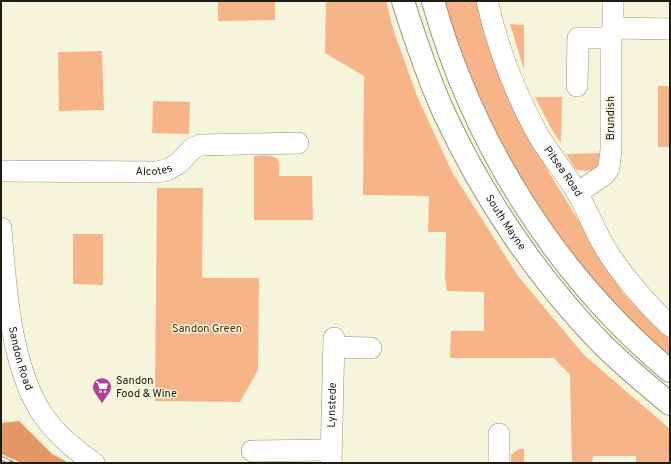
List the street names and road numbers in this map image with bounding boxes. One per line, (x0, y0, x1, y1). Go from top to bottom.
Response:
street label: Brundish (604, 96, 618, 140)
street label: Pitsea Road (540, 144, 585, 199)
street label: Alcotes (135, 161, 175, 179)
street label: South Mayne (482, 192, 529, 253)
street label: Sandon Road (5, 325, 36, 392)
street label: Lynstede (325, 382, 340, 428)

